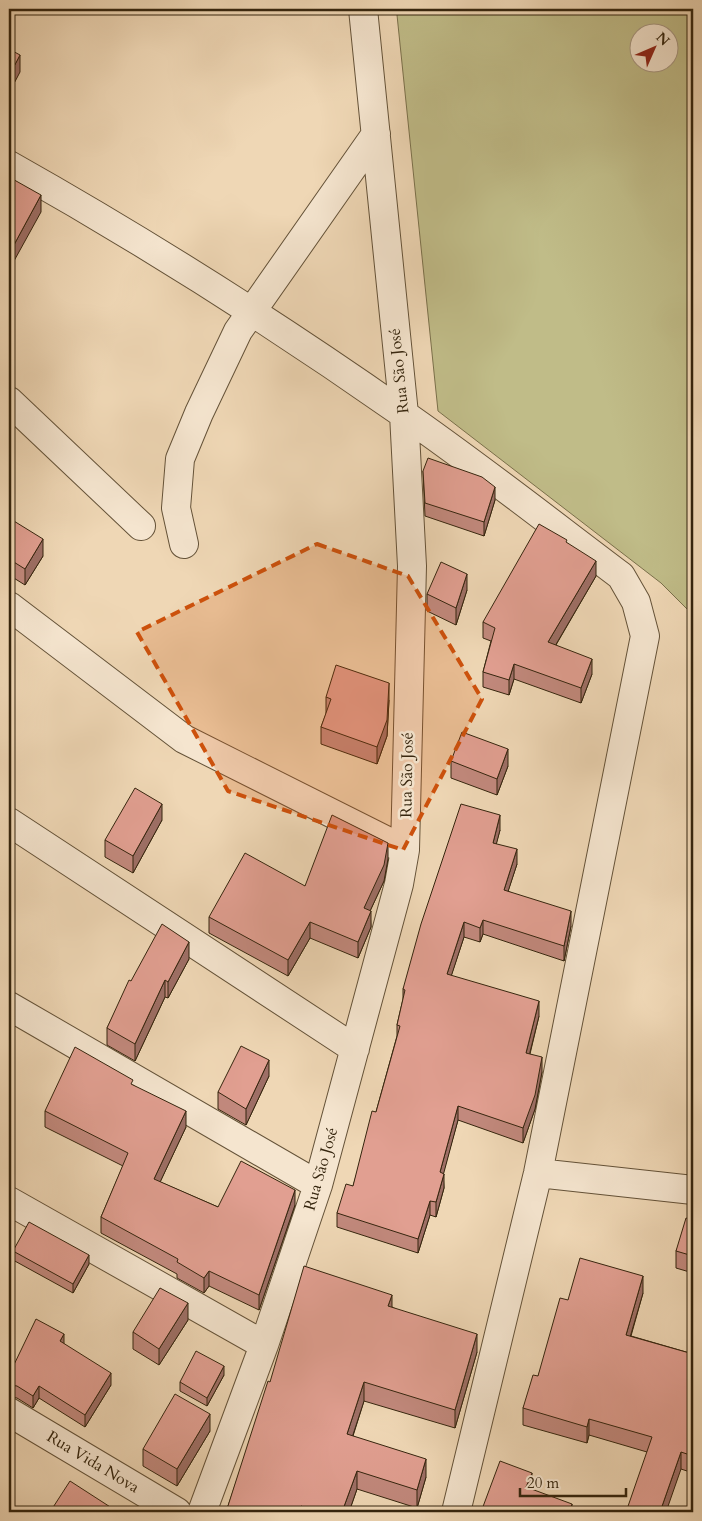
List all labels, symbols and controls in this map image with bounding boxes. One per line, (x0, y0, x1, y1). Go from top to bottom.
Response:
north arrow (630, 22, 680, 72)
text: N (652, 28, 674, 50)
street label: Rua São José (384, 327, 414, 415)
street label: Rua São José (395, 732, 419, 818)
street label: Rua São José (299, 1125, 343, 1213)
street label: Rua Vida Nova (43, 1426, 143, 1498)
scale bar (520, 1466, 626, 1498)
text: 20 m (527, 1473, 559, 1493)

